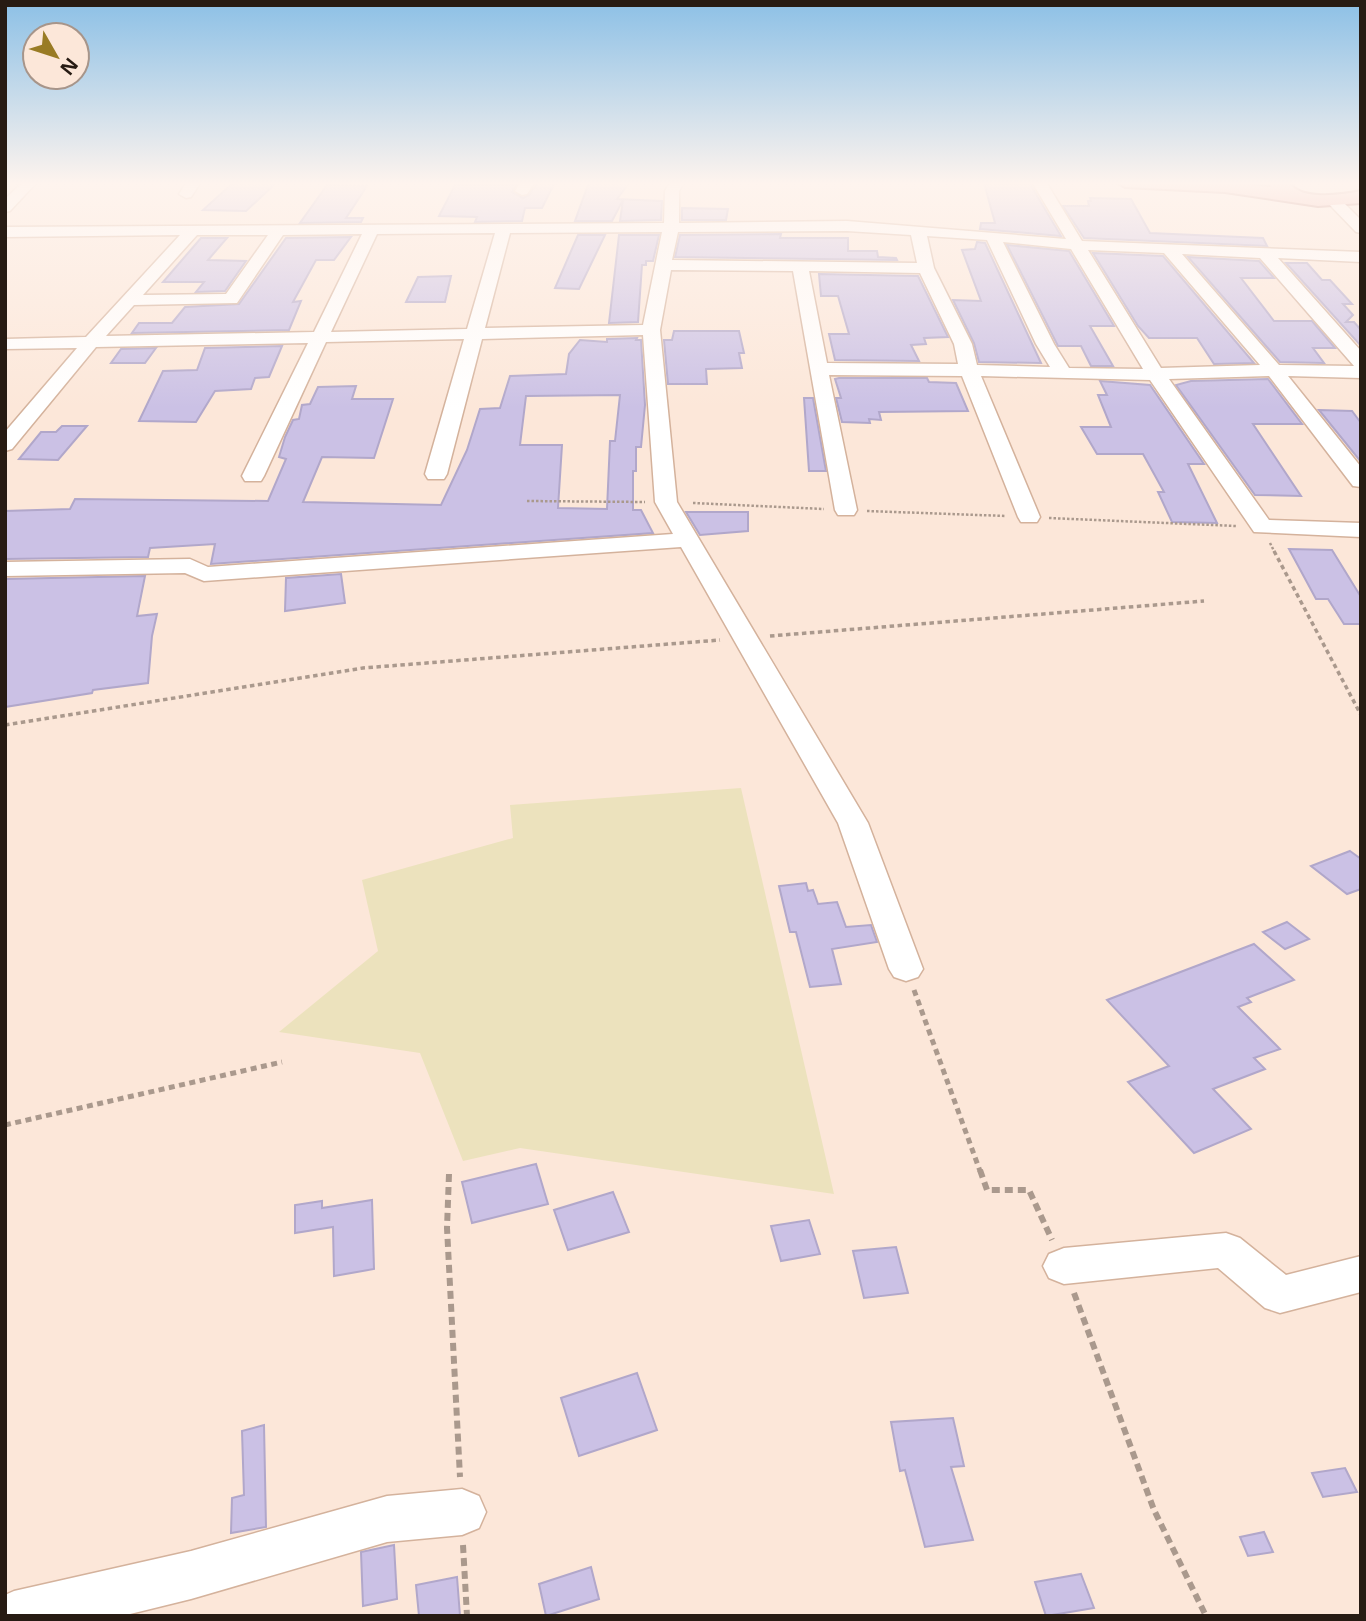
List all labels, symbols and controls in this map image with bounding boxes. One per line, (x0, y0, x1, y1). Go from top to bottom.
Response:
north arrow (21, 21, 91, 91)
text: N (54, 53, 84, 81)

